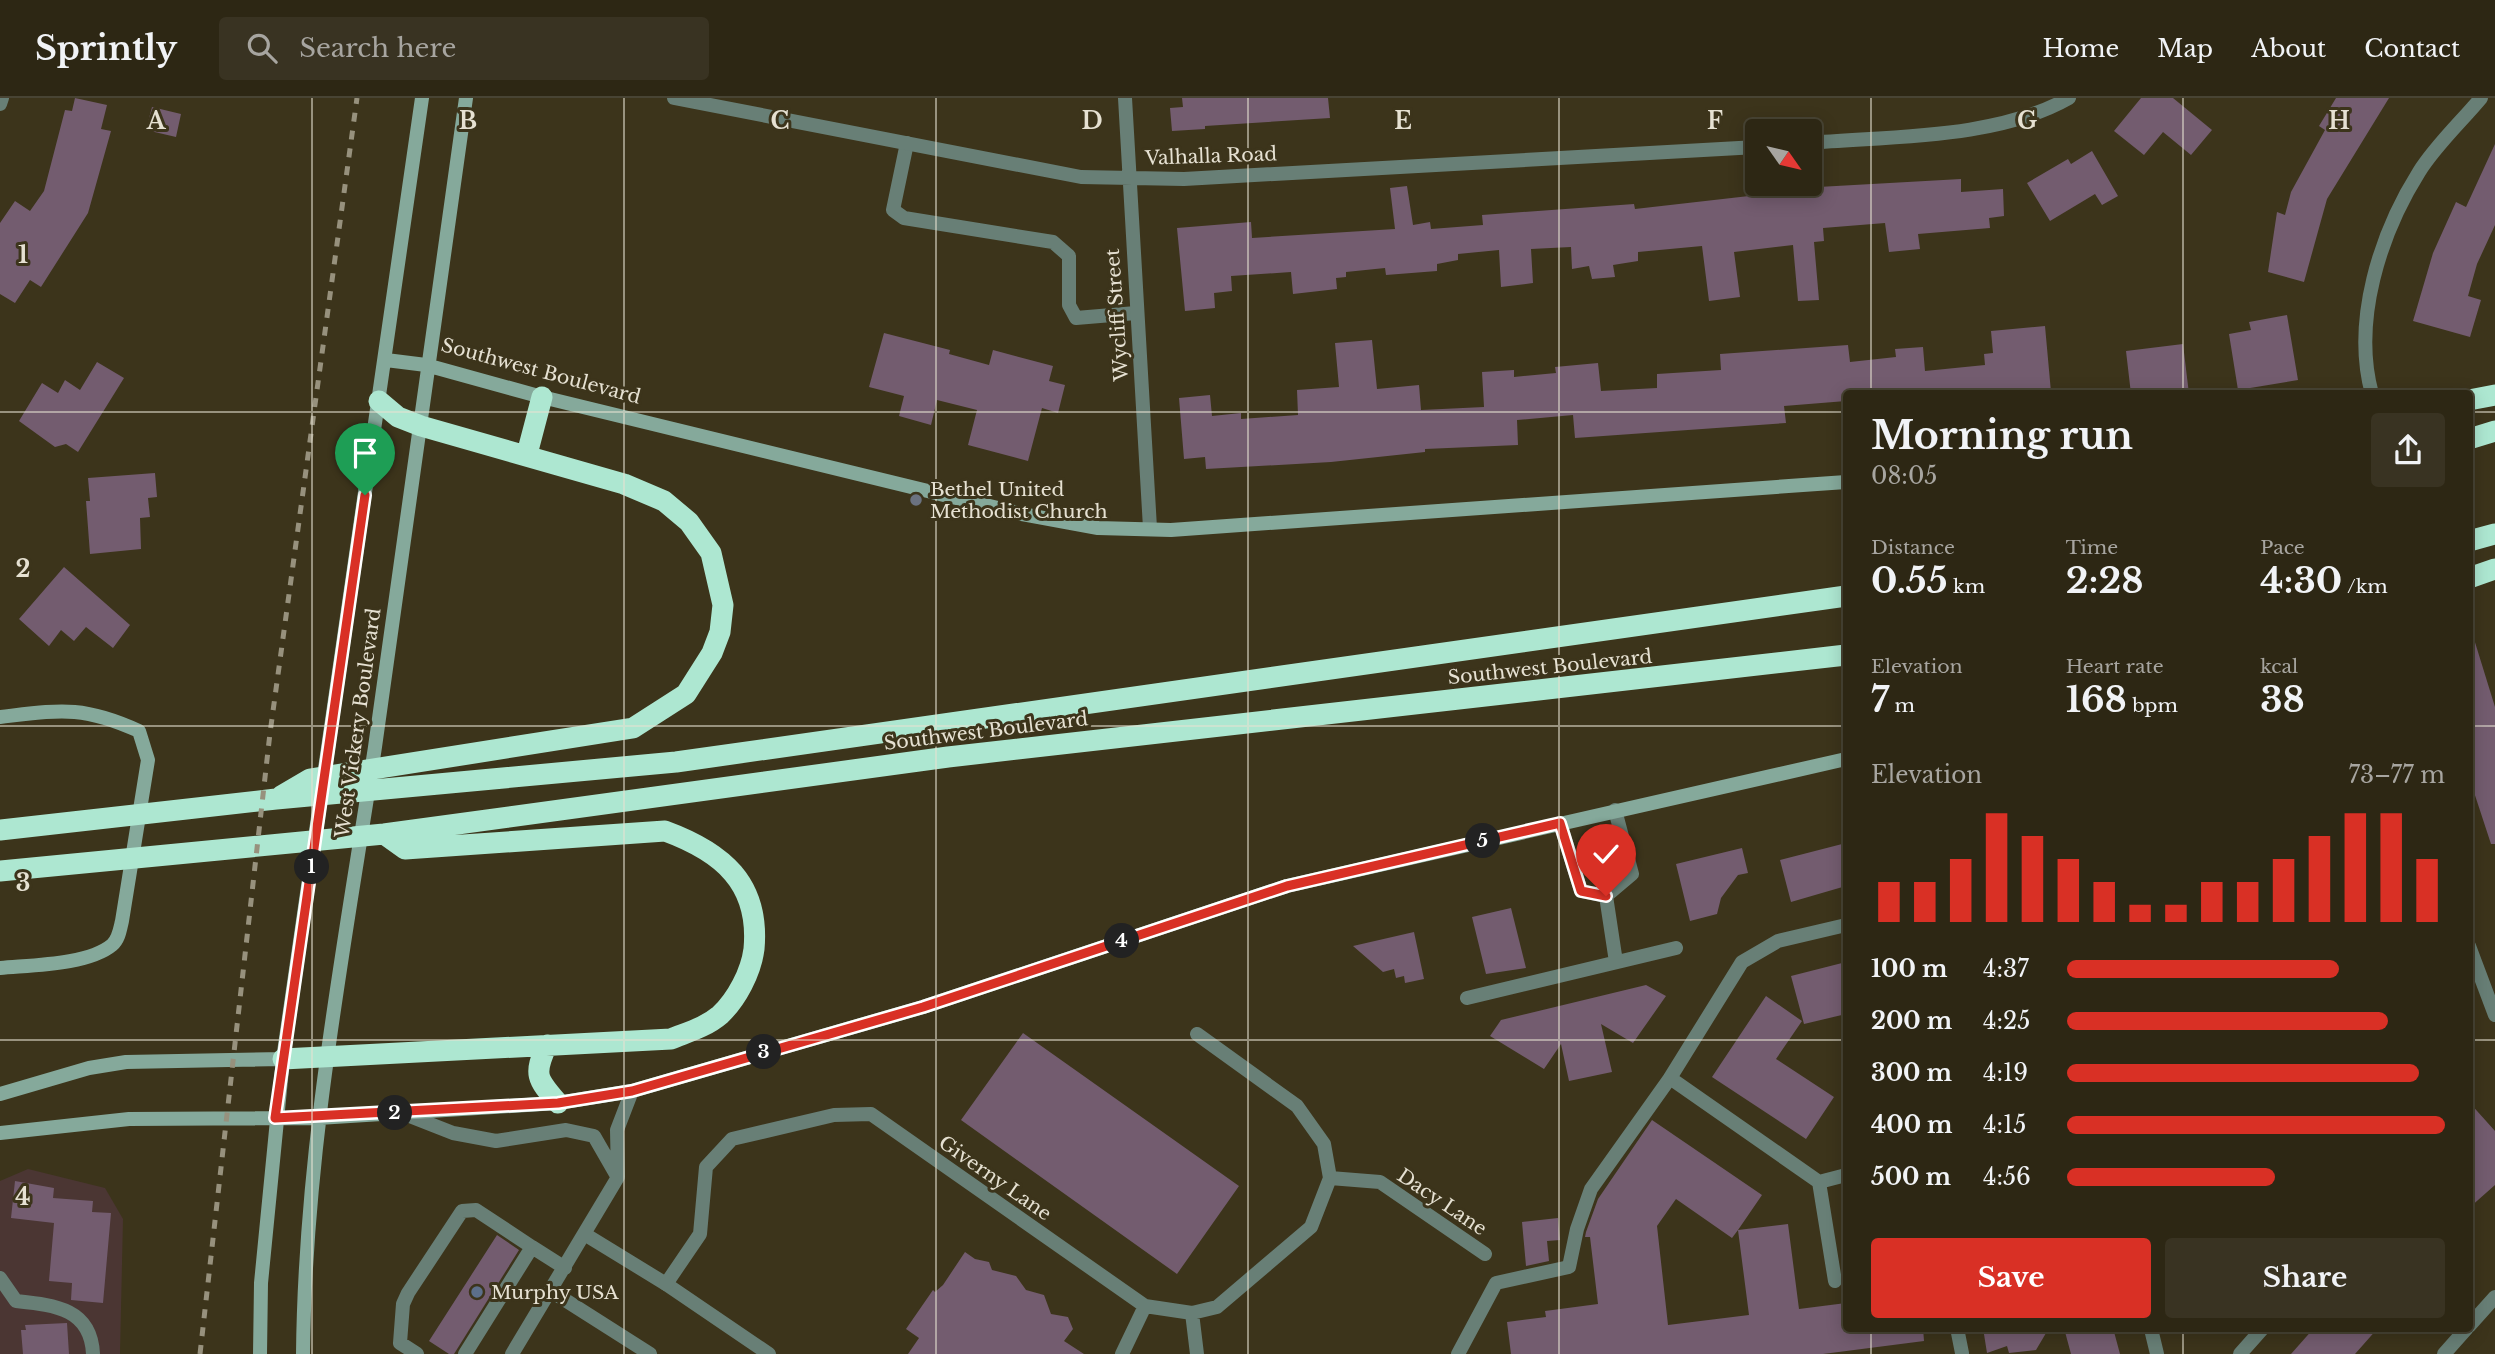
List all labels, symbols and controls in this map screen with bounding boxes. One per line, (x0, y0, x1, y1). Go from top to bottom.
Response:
search box (219, 17, 709, 80)
text: Sprintly (35, 28, 177, 69)
icon: search (243, 29, 281, 67)
text: Search here (299, 32, 456, 64)
text: Home (2043, 34, 2119, 63)
text: Map (2157, 34, 2213, 63)
text: About (2251, 34, 2326, 63)
text: Contact (2364, 34, 2460, 63)
text: A (146, 107, 167, 135)
text: B (459, 107, 477, 135)
text: C (771, 107, 789, 135)
text: D (1081, 107, 1103, 135)
text: E (1394, 107, 1412, 135)
text: F (1707, 107, 1723, 135)
text: G (2017, 107, 2037, 135)
text: H (2328, 107, 2350, 135)
north arrow (1745, 119, 1822, 196)
map controls (1745, 119, 1822, 196)
street label: Valhalla Road (1144, 142, 1278, 170)
text: 1 (18, 241, 28, 269)
street label: Wycliff Street (1101, 247, 1133, 383)
street label: Southwest Boulevard (439, 333, 643, 409)
text: Morning run (1871, 412, 2133, 459)
button: share (2371, 413, 2445, 487)
pin (335, 423, 395, 495)
icon: arrive (346, 434, 384, 472)
text: 08:05 (1871, 462, 1937, 490)
place label: Bethel United Methodist Church (930, 478, 1108, 523)
marker: Bethel United Methodist Church (908, 492, 924, 508)
text: Distance (1871, 536, 1955, 559)
text: Time (2066, 536, 2118, 559)
text: Pace (2260, 536, 2305, 559)
text: 2 (16, 555, 30, 583)
text: 0.55 (1871, 559, 1947, 602)
text: 2:28 (2066, 559, 2143, 602)
text: 4:30 (2260, 559, 2342, 602)
text: km (1947, 575, 1985, 598)
text: /km (2342, 575, 2388, 598)
street label: West Vickery Boulevard (330, 606, 386, 840)
street label: Southwest Boulevard (1447, 645, 1654, 689)
text: Elevation (1871, 655, 1963, 678)
text: Heart rate (2066, 655, 2164, 678)
text: kcal (2260, 655, 2298, 678)
text: 7 (1871, 678, 1889, 721)
text: 168 (2066, 678, 2127, 721)
text: 38 (2260, 678, 2305, 721)
text: m (1889, 694, 1915, 717)
text: bpm (2127, 694, 2178, 717)
street label: Southwest Boulevard (883, 707, 1090, 755)
text: Elevation (1871, 761, 1982, 789)
text: 73–77 m (2349, 761, 2445, 789)
pin: 5 (1466, 824, 1500, 858)
pin (1576, 824, 1636, 896)
text: 5 (1477, 829, 1488, 852)
icon: check (1587, 835, 1625, 873)
pin: 1 (294, 850, 330, 884)
text: 1 (307, 855, 316, 878)
text: 3 (16, 869, 30, 897)
pin: 4 (1104, 924, 1140, 958)
text: 4 (1115, 929, 1128, 952)
text: 100 m (1871, 955, 1947, 983)
text: 4:37 (1983, 955, 2029, 983)
text: 200 m (1871, 1007, 1952, 1035)
text: 4:25 (1983, 1007, 2030, 1035)
pin: 3 (746, 1034, 782, 1070)
text: 3 (757, 1040, 770, 1063)
text: 300 m (1871, 1059, 1952, 1087)
text: 4:19 (1983, 1059, 2028, 1087)
pin: 2 (378, 1096, 412, 1130)
text: 2 (388, 1101, 401, 1124)
text: 400 m (1871, 1111, 1953, 1139)
text: 4:15 (1983, 1111, 2026, 1139)
street label: Giverny Lane (934, 1131, 1056, 1225)
text: 500 m (1871, 1163, 1951, 1191)
text: 4:56 (1983, 1163, 2031, 1191)
street label: Dacy Lane (1393, 1164, 1491, 1240)
text: 4 (15, 1183, 31, 1211)
button: Save (1871, 1238, 2151, 1318)
button: Share (2165, 1238, 2445, 1318)
place label: Murphy USA (491, 1281, 619, 1304)
marker: Murphy USA (469, 1284, 485, 1300)

